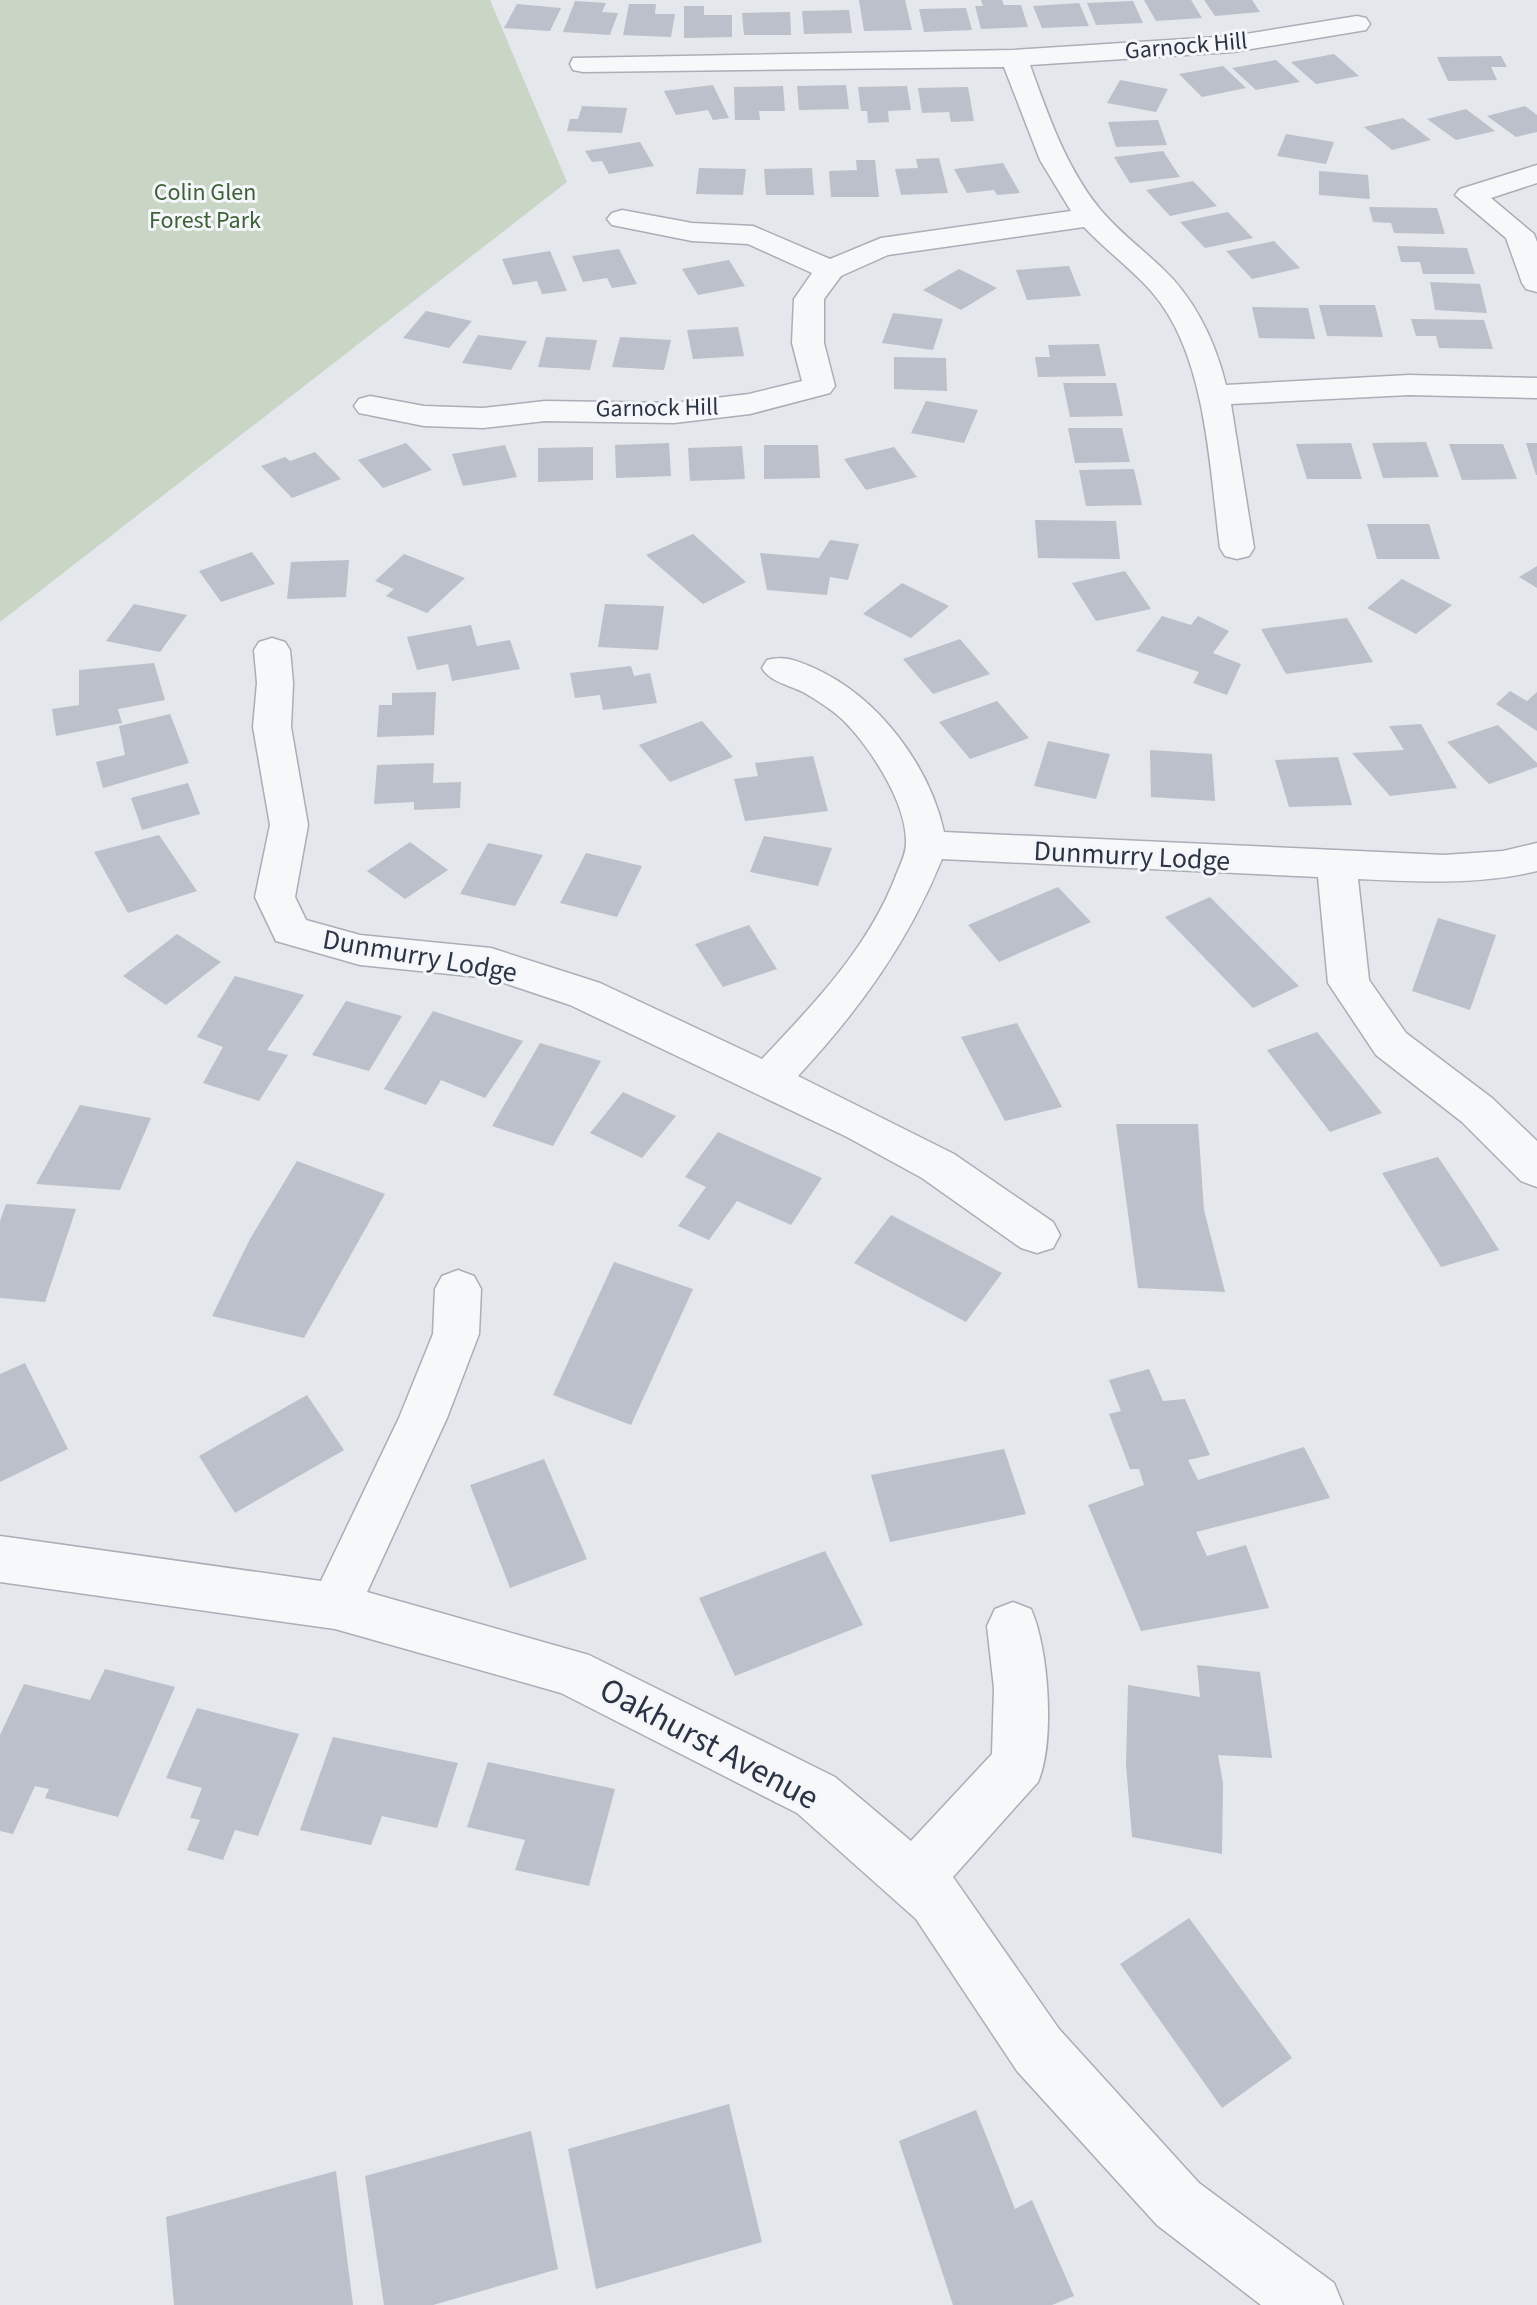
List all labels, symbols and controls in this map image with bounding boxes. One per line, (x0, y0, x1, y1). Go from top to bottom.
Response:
street label: Garnock Hill (1123, 23, 1249, 69)
park label: Colin Glen Forest Park (149, 175, 261, 238)
street label: Garnock Hill (595, 389, 719, 427)
street label: Dunmurry Lodge (1033, 831, 1231, 881)
street label: Dunmurry Lodge (320, 919, 520, 993)
street label: Oakhurst Avenue (591, 1666, 827, 1822)

